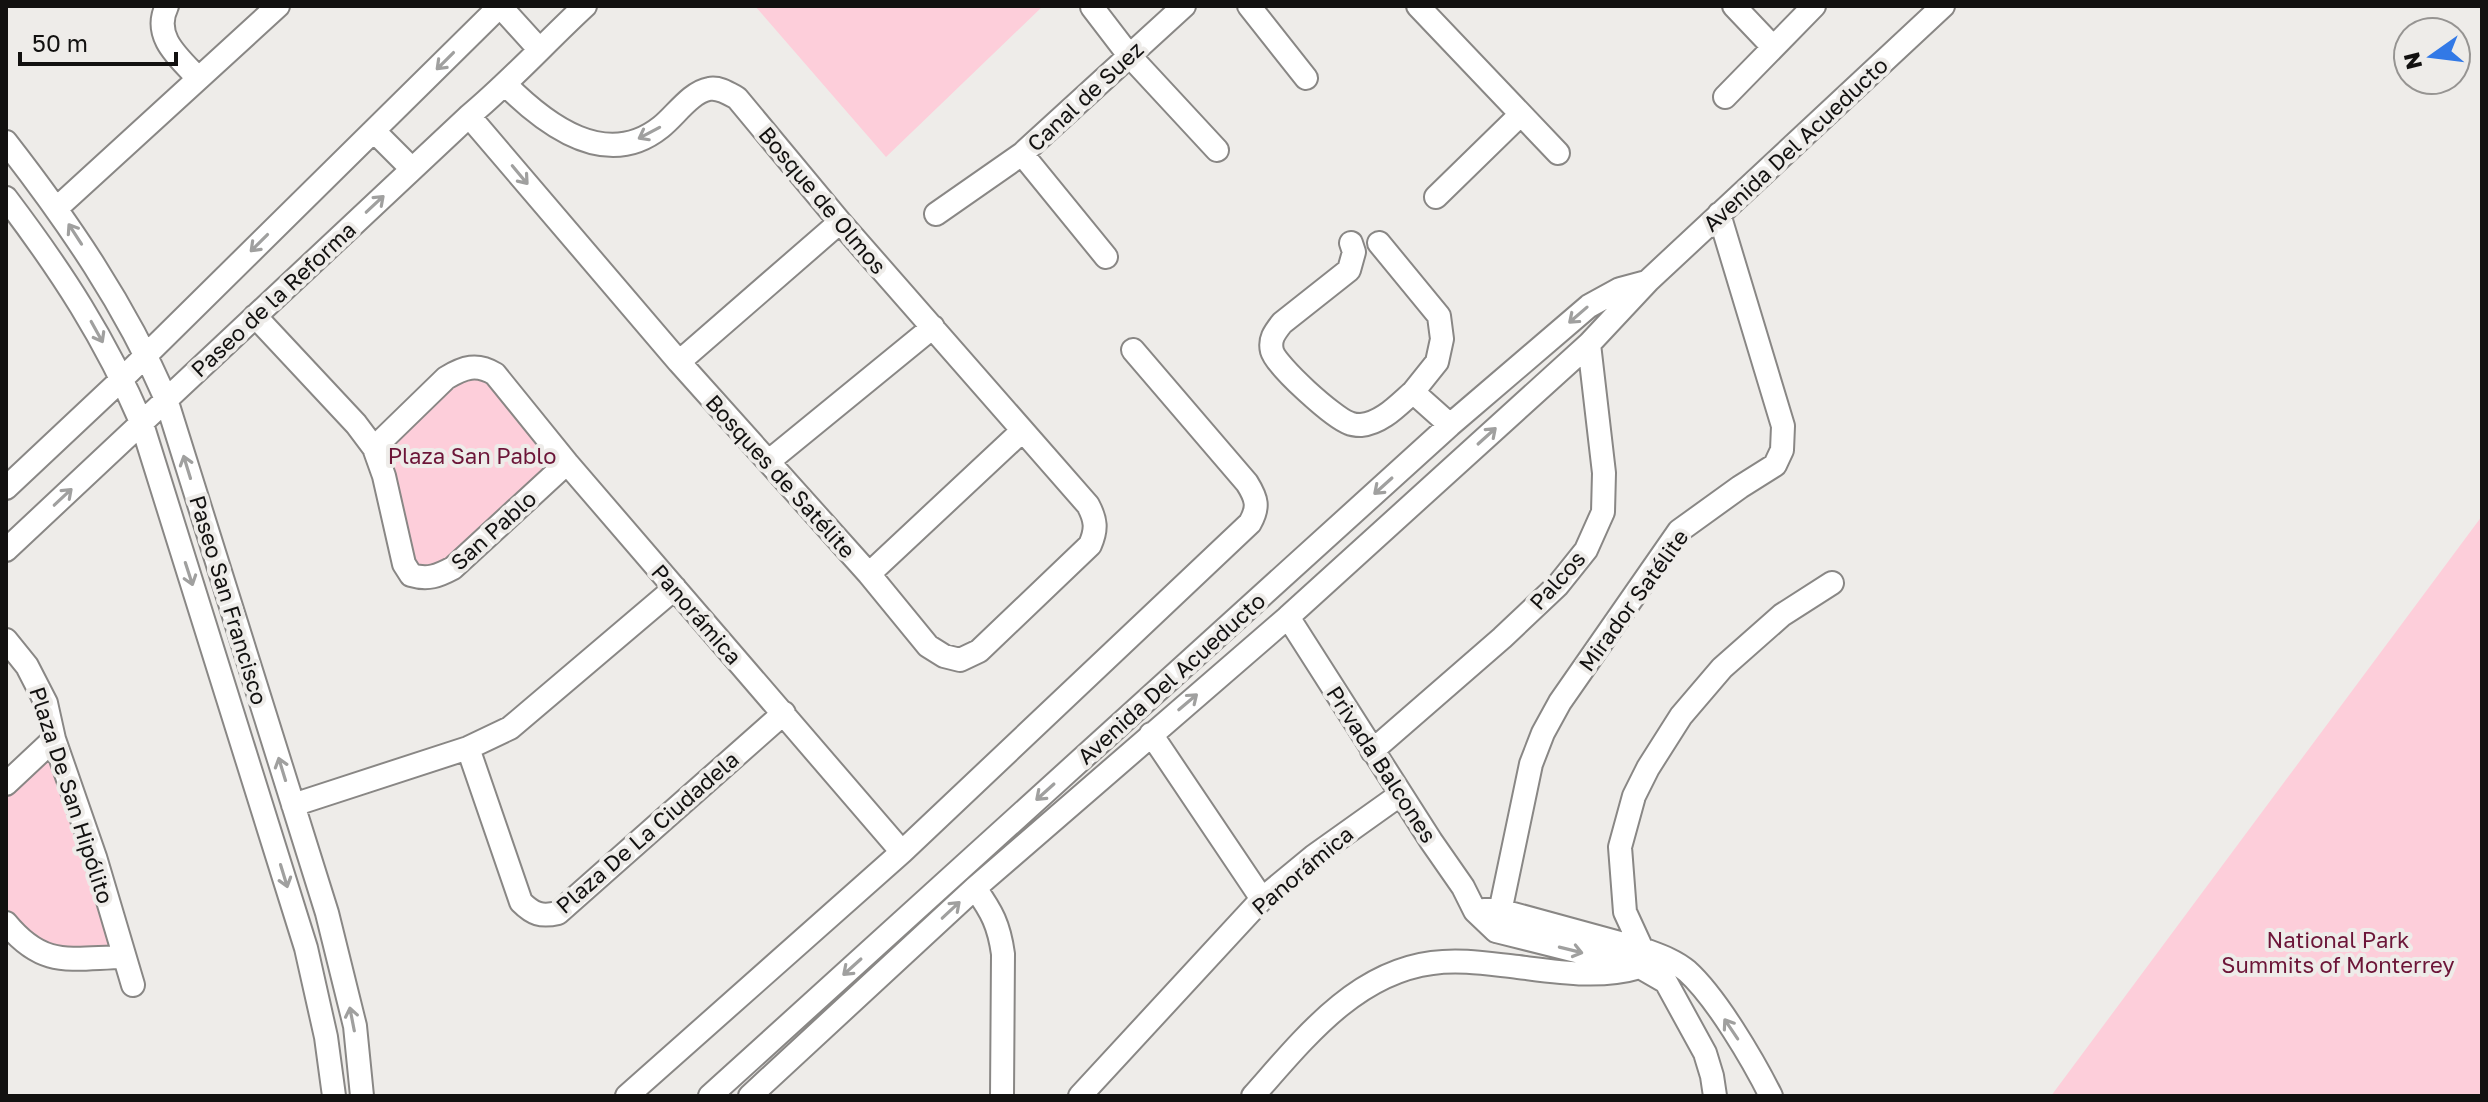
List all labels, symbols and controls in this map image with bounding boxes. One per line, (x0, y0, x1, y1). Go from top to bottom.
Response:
scale bar (20, 16, 176, 66)
north arrow (2392, 16, 2472, 96)
text: 50 m (32, 28, 88, 57)
street label: Canal de Suez (1021, 35, 1149, 157)
text: N (2397, 50, 2427, 72)
one-way arrow (436, 51, 455, 70)
street label: Avenida Del Acueducto (1697, 51, 1893, 237)
street label: Bosque de Olmos (753, 121, 893, 279)
one-way arrow (638, 126, 661, 142)
one-way arrow (511, 164, 529, 185)
one-way arrow (365, 194, 385, 213)
street label: Paseo de la Reforma (185, 216, 361, 382)
one-way arrow (66, 224, 83, 246)
one-way arrow (250, 233, 269, 252)
one-way arrow (1569, 306, 1589, 324)
one-way arrow (89, 320, 105, 343)
street label: Bosques de Satélite (701, 389, 861, 563)
one-way arrow (1477, 428, 1497, 446)
park label: Plaza San Pablo (388, 442, 556, 469)
one-way arrow (179, 455, 194, 480)
one-way arrow (1373, 477, 1393, 495)
street label: San Pablo (445, 485, 541, 575)
one-way arrow (53, 487, 73, 506)
street label: Paseo San Francisco (184, 492, 274, 708)
street label: Mirador Satélite (1572, 524, 1694, 676)
street label: Palcos (1523, 545, 1591, 615)
street label: Panorámica (646, 558, 748, 670)
one-way arrow (183, 562, 198, 587)
street label: Avenida Del Acueducto (1072, 587, 1270, 769)
street label: Privada Balcones (1321, 681, 1443, 847)
street label: Plaza De San Hipólito (24, 683, 120, 907)
one-way arrow (1178, 693, 1198, 711)
street label: Plaza De La Ciudadela (550, 745, 744, 919)
one-way arrow (273, 756, 288, 781)
one-way arrow (1035, 783, 1055, 801)
street label: Panorámica (1246, 820, 1358, 920)
one-way arrow (277, 862, 292, 888)
one-way arrow (941, 901, 961, 920)
park label: National Park Summits of Monterrey (2221, 926, 2455, 978)
one-way arrow (1558, 943, 1584, 958)
one-way arrow (842, 957, 862, 976)
one-way arrow (344, 1006, 359, 1032)
one-way arrow (1723, 1019, 1739, 1041)

